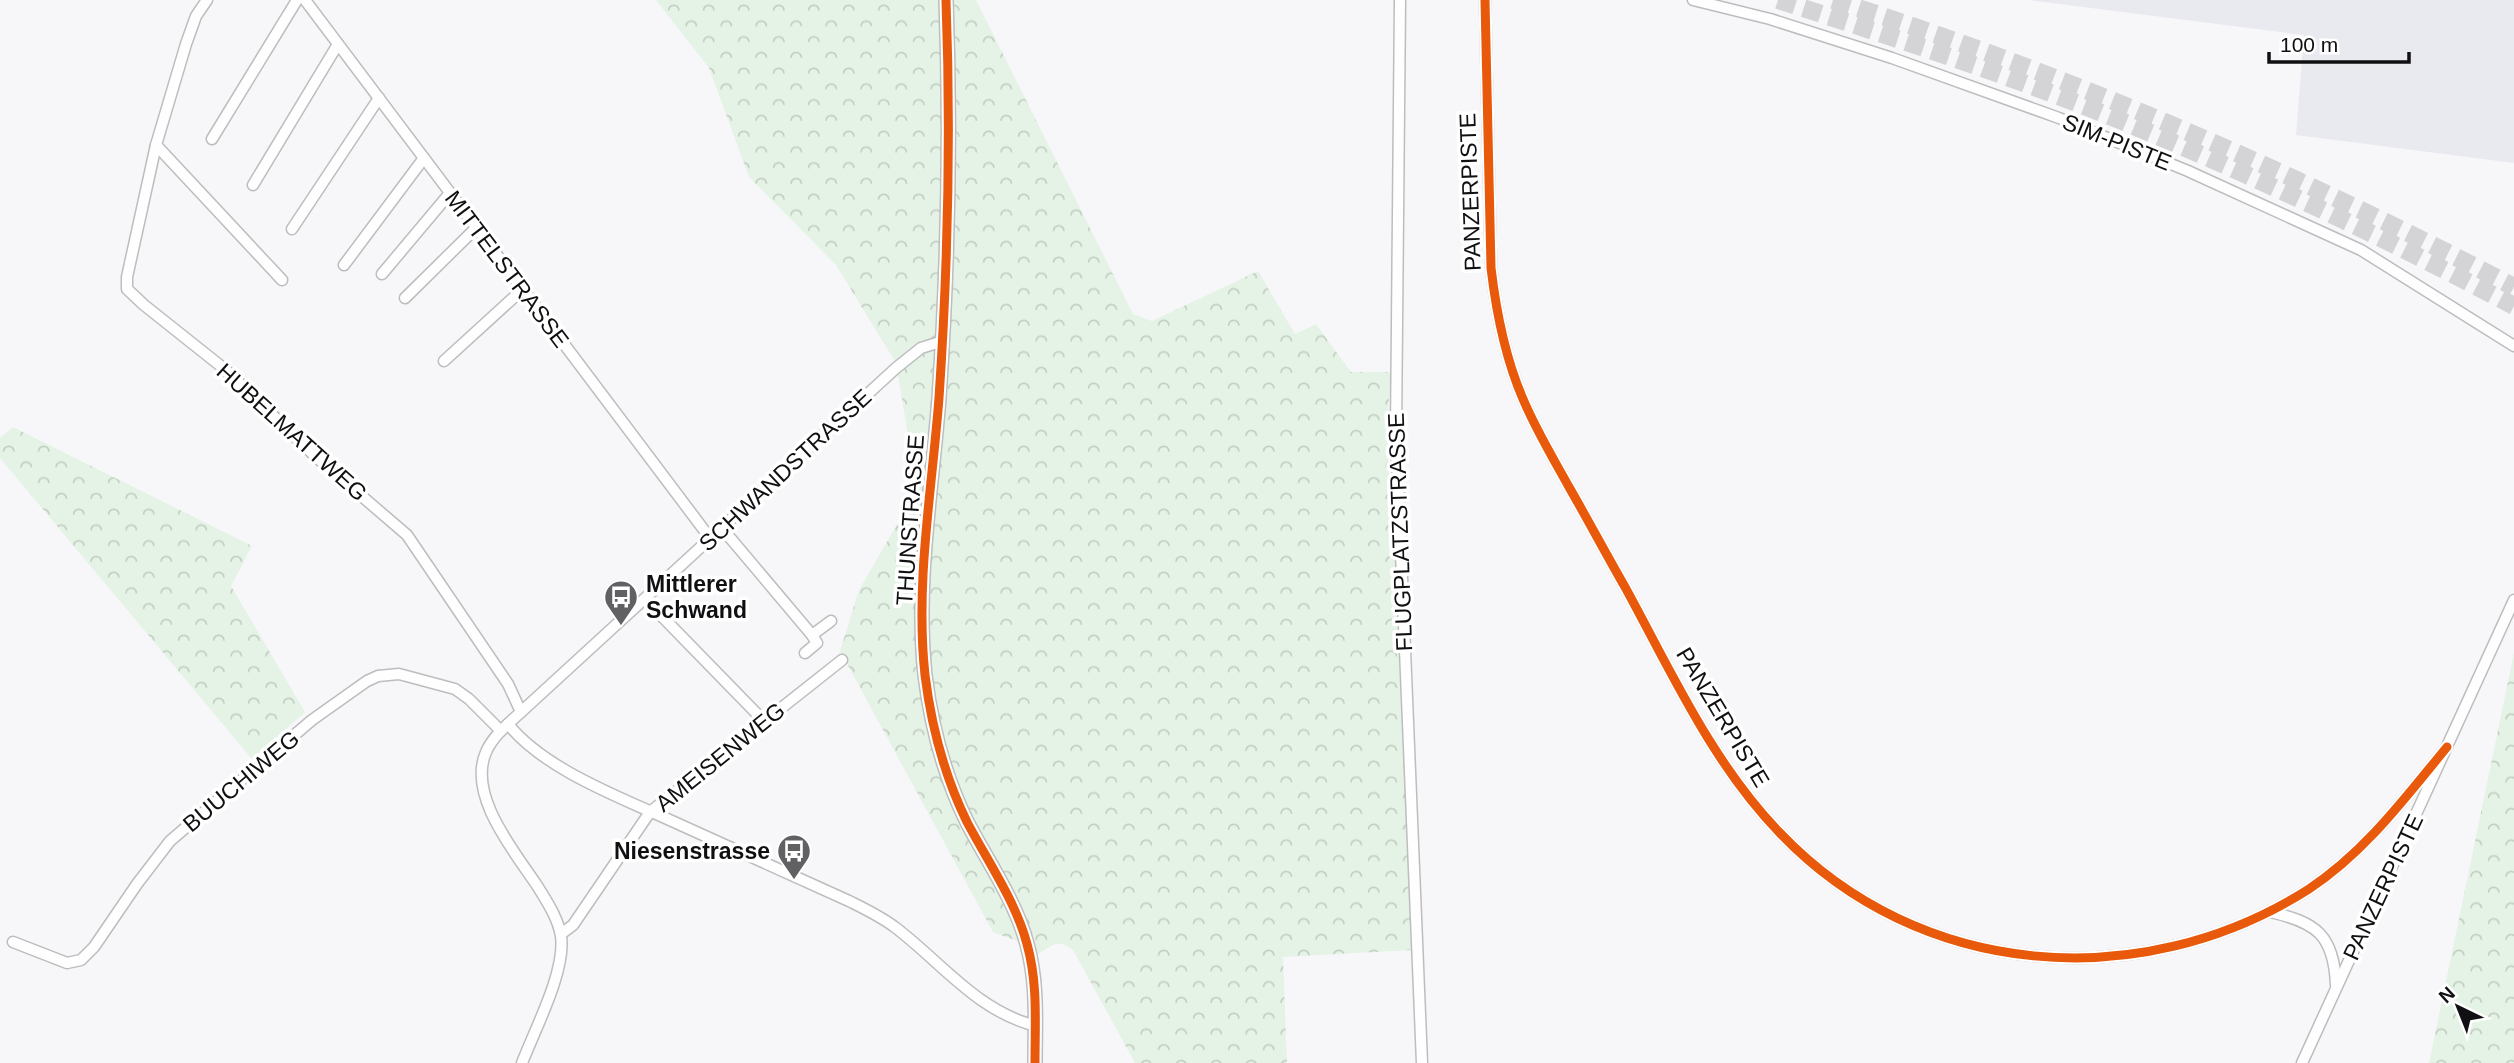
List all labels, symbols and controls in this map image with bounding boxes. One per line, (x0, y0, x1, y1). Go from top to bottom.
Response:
scale bar (2269, 21, 2409, 65)
text: 100 m (2280, 33, 2338, 56)
street label: SIM-PISTE (2059, 108, 2175, 176)
street label: PANZERPISTE (1454, 113, 1486, 271)
street label: MITTELSTRASSE (440, 186, 574, 352)
street label: HUBELMATTWEG (212, 358, 372, 506)
street label: SCHWANDSTRASSE (694, 384, 876, 556)
street label: FLUGPLATZSTRASSE (1383, 412, 1417, 652)
street label: THUNSTRASSE (891, 434, 929, 606)
place label: Mittlerer Schwand (646, 571, 747, 623)
bus stop icon: Mittlerer Schwand (602, 578, 640, 627)
street label: PANZERPISTE (1671, 643, 1775, 791)
street label: AMEISENWEG (650, 697, 790, 817)
street label: BUUCHIWEG (178, 725, 304, 837)
street label: PANZERPISTE (2338, 810, 2428, 964)
bus stop icon: Niesenstrasse (775, 832, 813, 881)
place label: Niesenstrasse (614, 838, 770, 864)
north arrow (2423, 972, 2493, 1042)
text: N (2435, 983, 2459, 1007)

